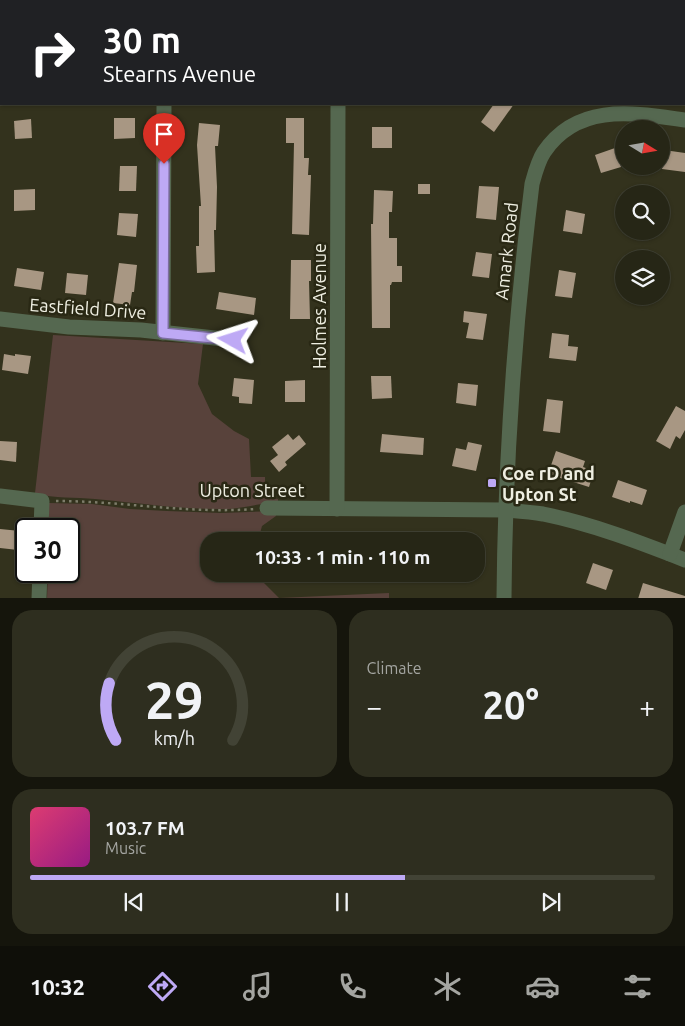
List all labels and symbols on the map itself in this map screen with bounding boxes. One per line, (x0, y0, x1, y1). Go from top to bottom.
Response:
pin (143, 113, 185, 164)
north arrow (615, 120, 670, 175)
street label: Amark Road (491, 201, 521, 301)
street label: Holmes Avenue (309, 243, 329, 369)
street label: Eastfield Drive (29, 294, 147, 322)
position arrow (206, 313, 258, 365)
place label: Coe rD and Upton St (502, 463, 595, 504)
marker: Coe rD and Upton St (486, 477, 498, 489)
street label: Upton Street (199, 480, 305, 500)
speed limit sign: 30 (15, 518, 80, 583)

